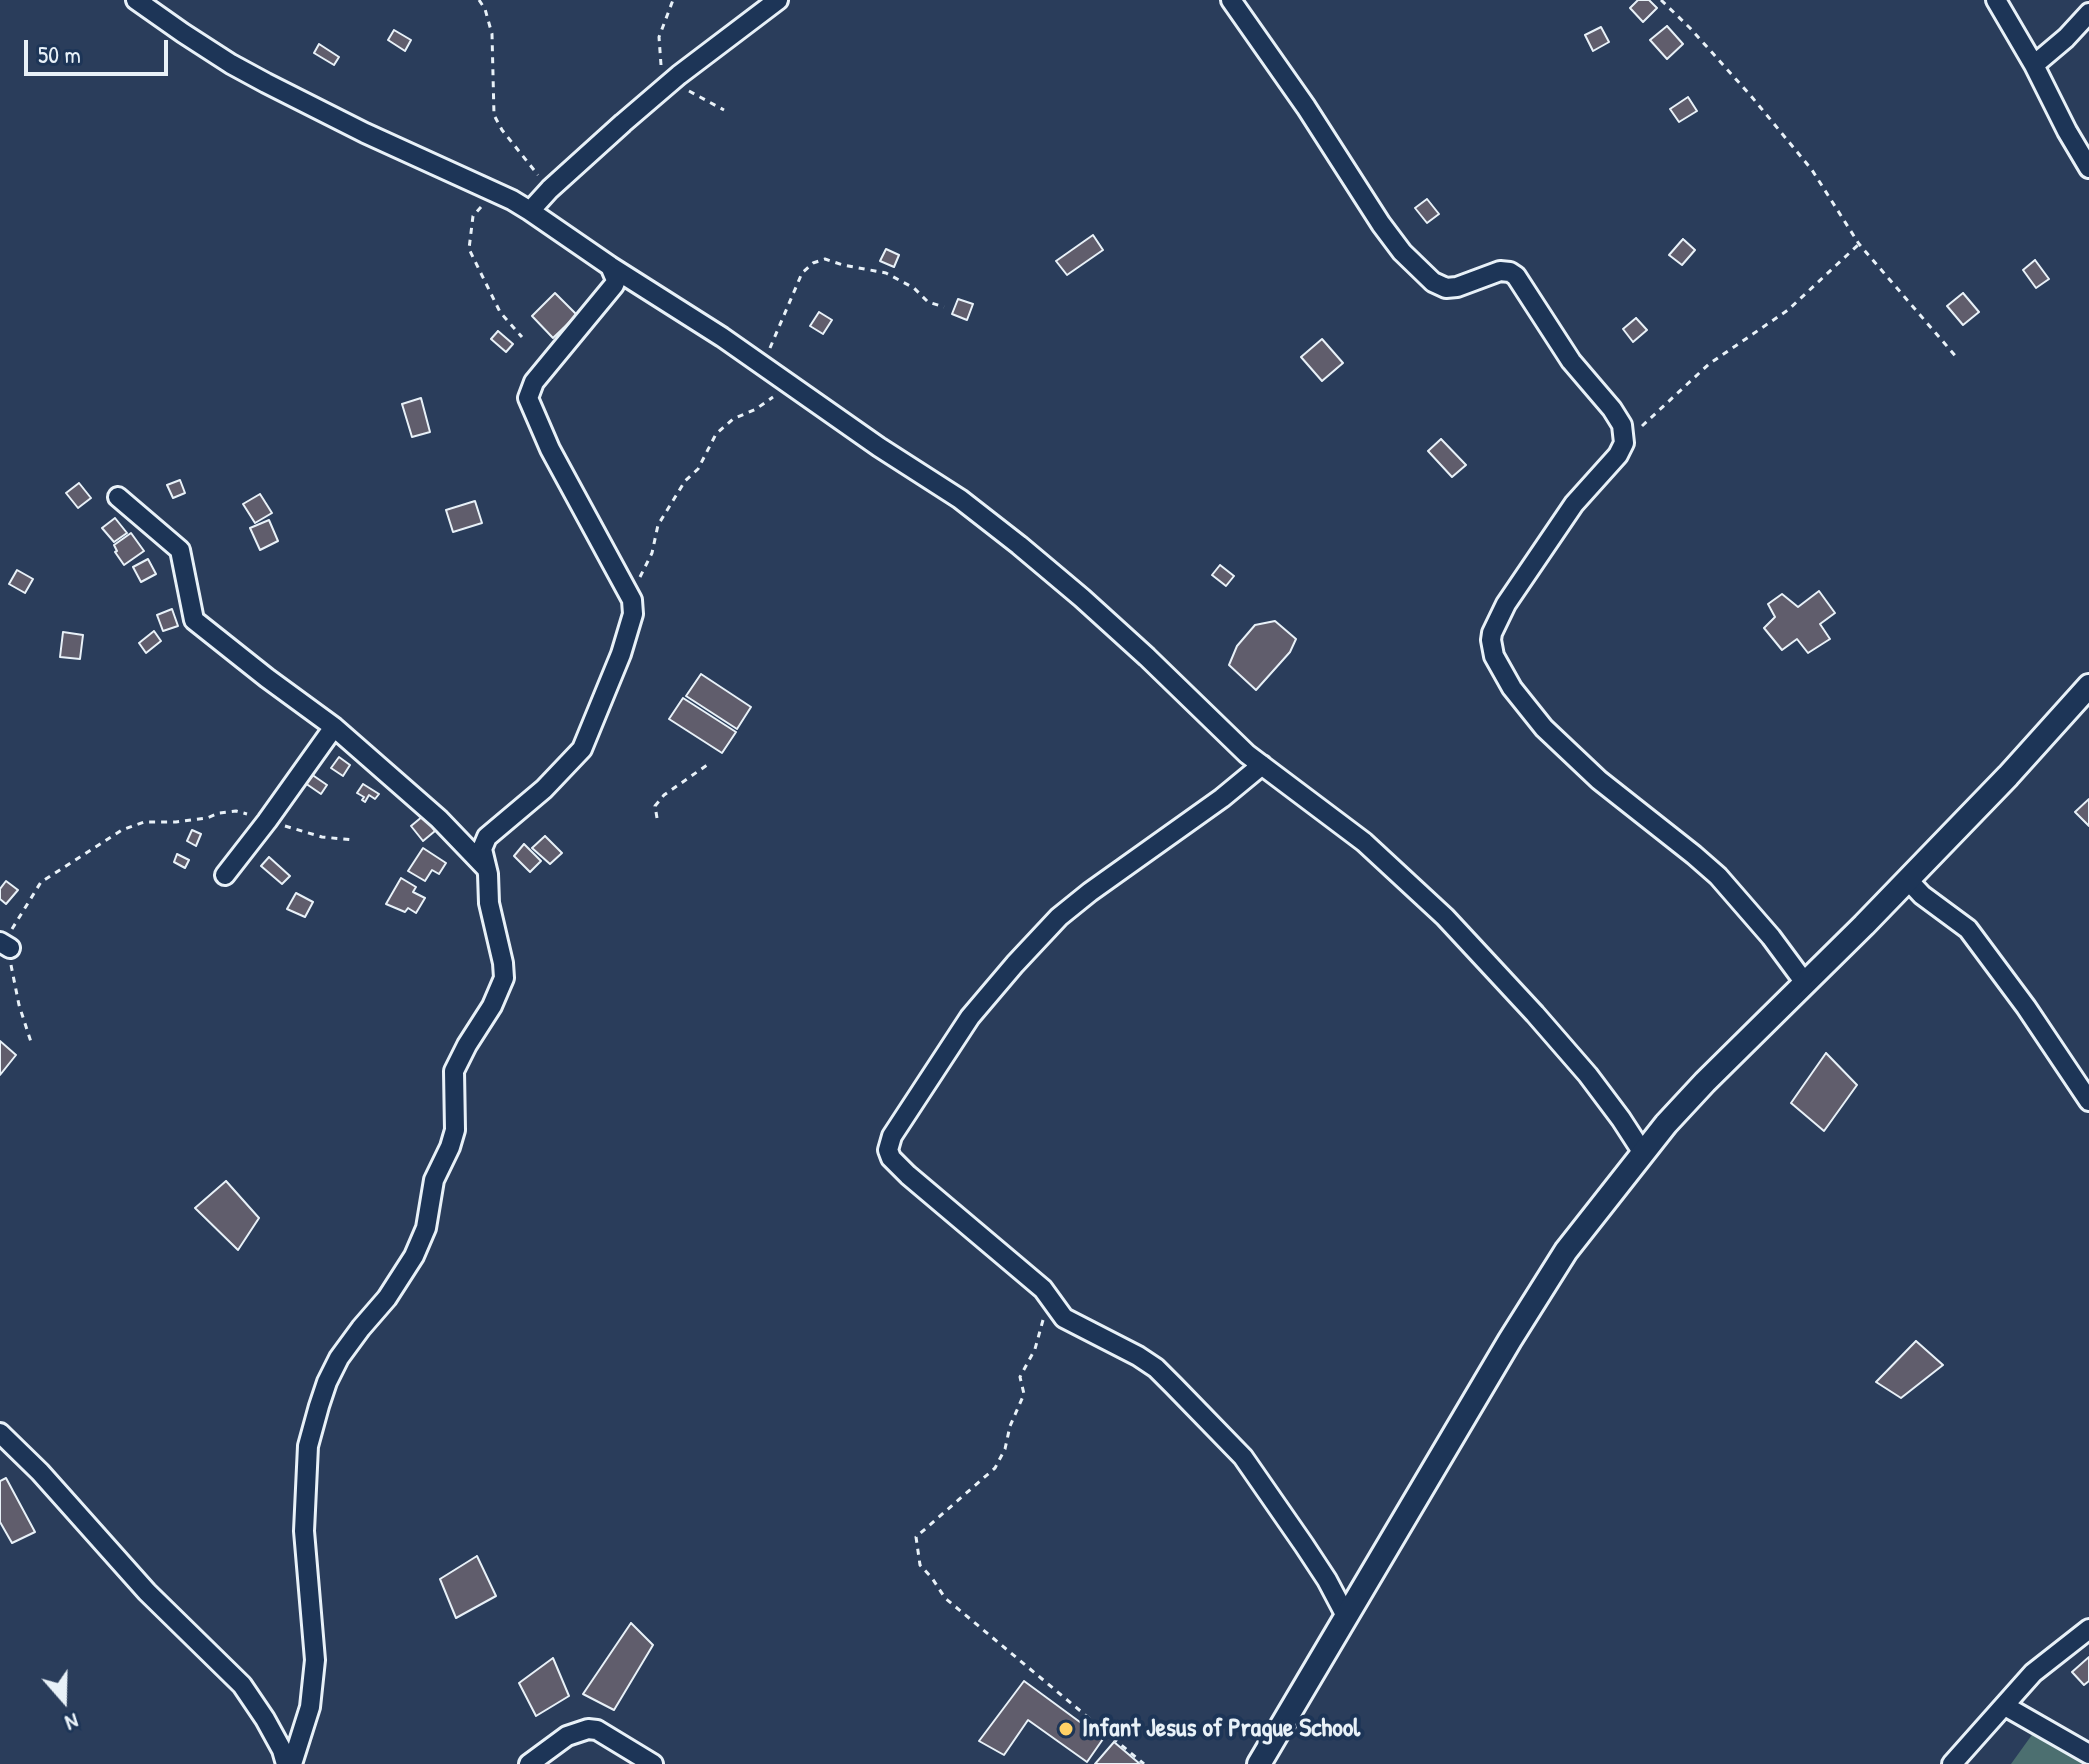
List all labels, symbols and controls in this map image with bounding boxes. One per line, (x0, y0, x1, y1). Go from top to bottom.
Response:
scale bar (28, 24, 172, 74)
text: 50 m (38, 38, 81, 70)
north arrow (24, 1660, 104, 1740)
text: N (62, 1706, 83, 1739)
place label: Infant Jesus of Prague School (1082, 1713, 1360, 1745)
marker: Infant Jesus of Prague School (1057, 1720, 1075, 1738)

